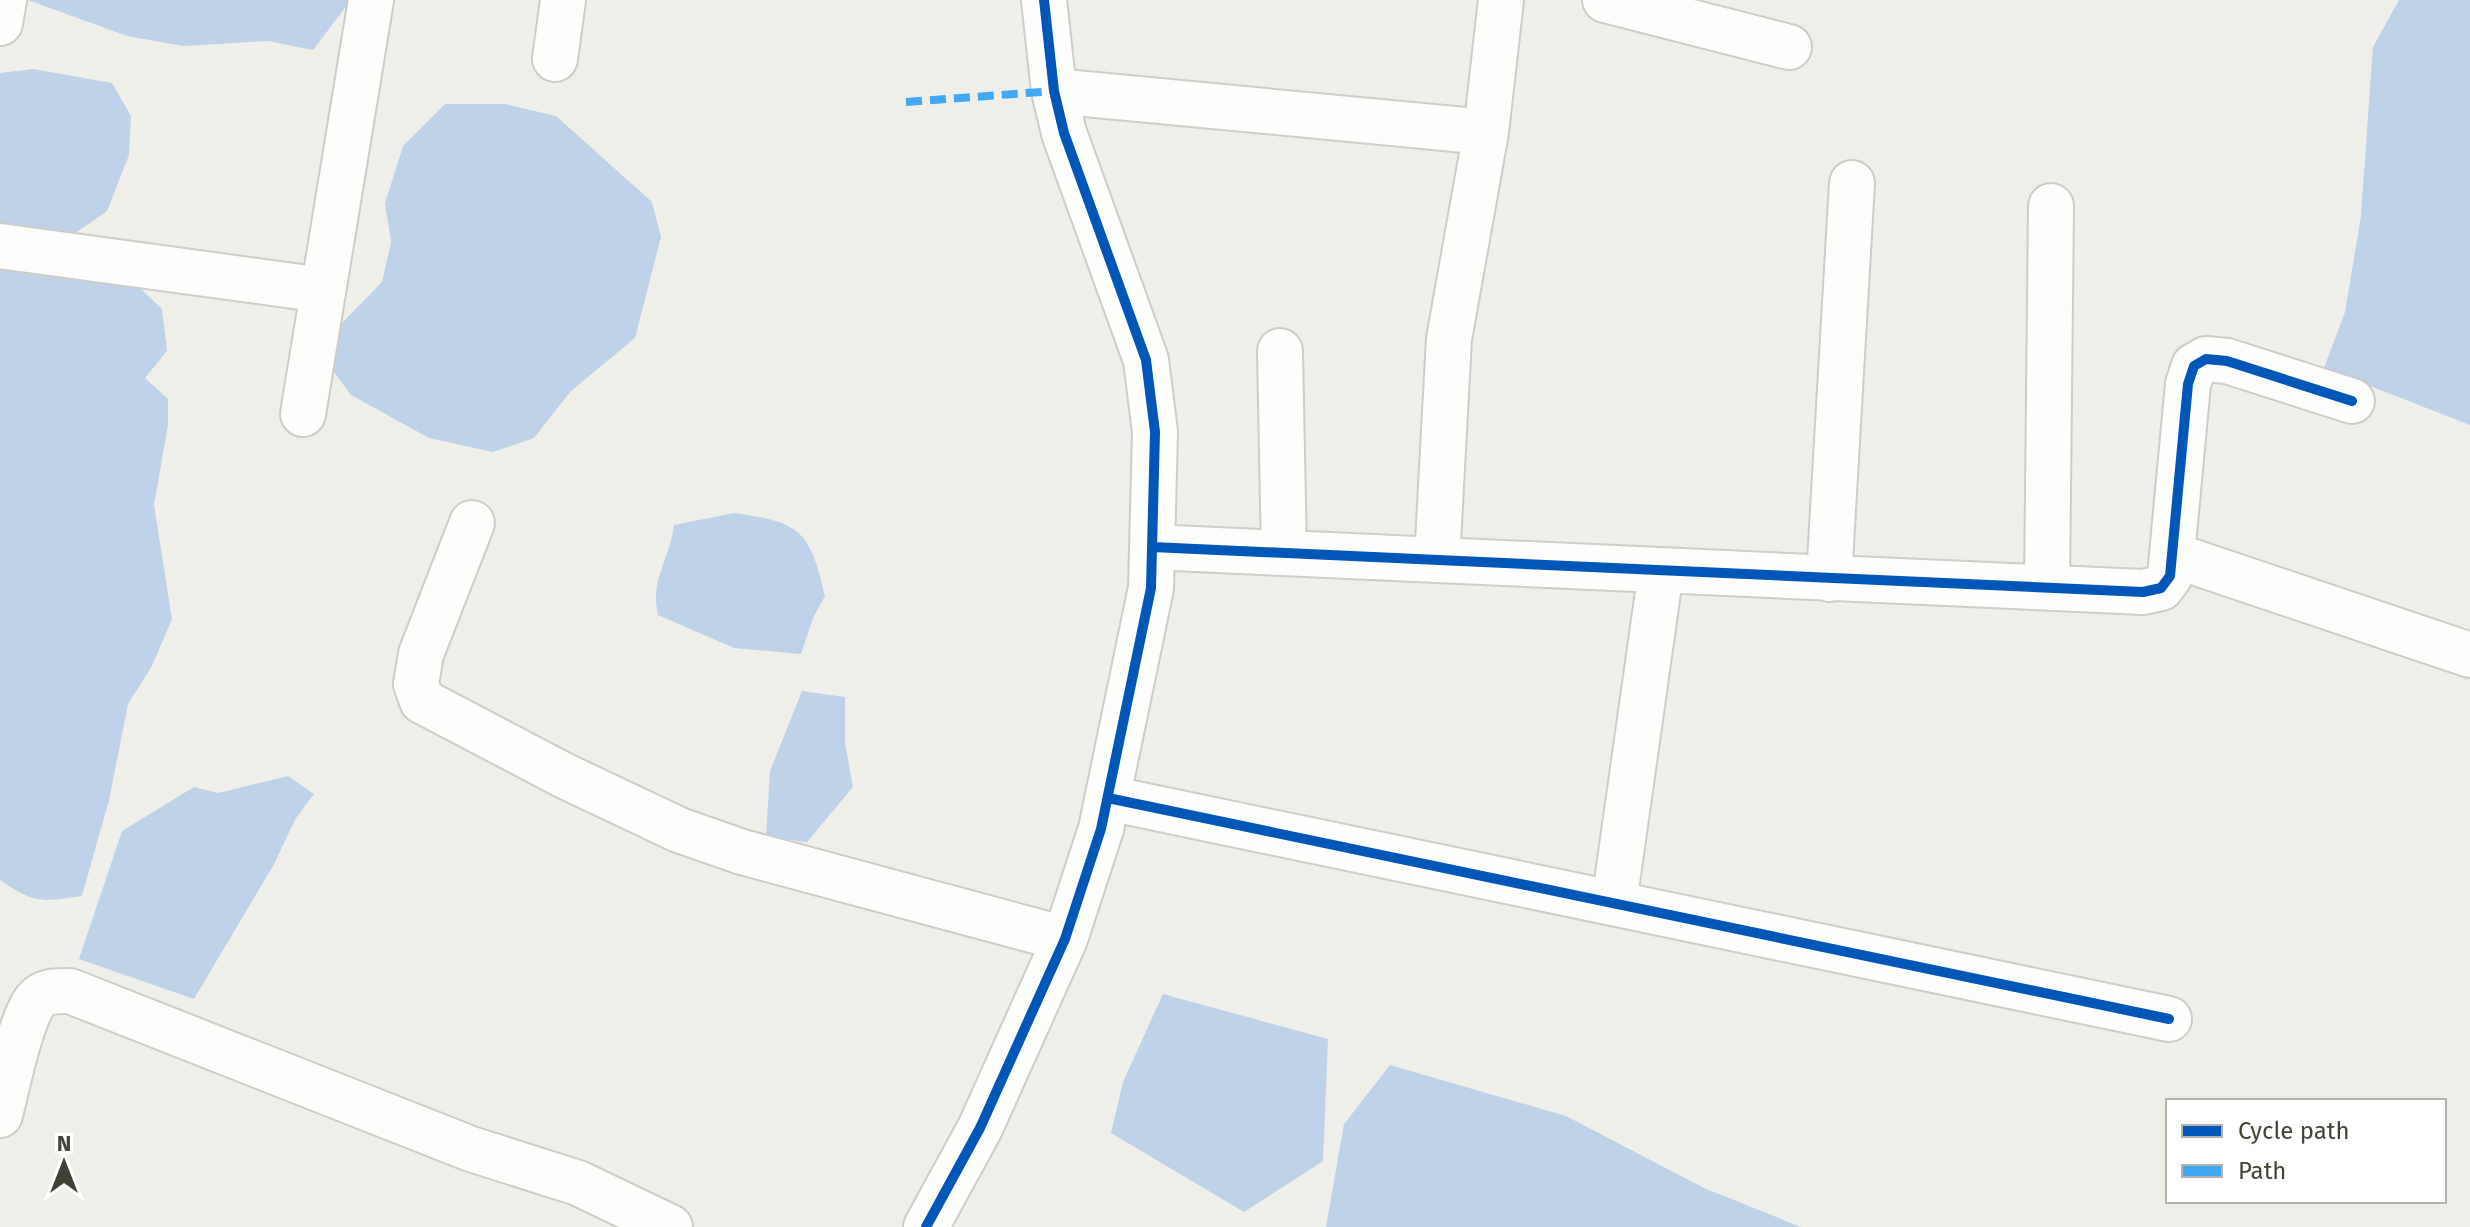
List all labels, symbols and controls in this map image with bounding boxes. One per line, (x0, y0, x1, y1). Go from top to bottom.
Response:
legend (2166, 1099, 2446, 1203)
text: Cycle path (2238, 1117, 2350, 1145)
north arrow (24, 1123, 104, 1203)
text: N (57, 1130, 71, 1157)
text: Path (2238, 1157, 2286, 1185)

